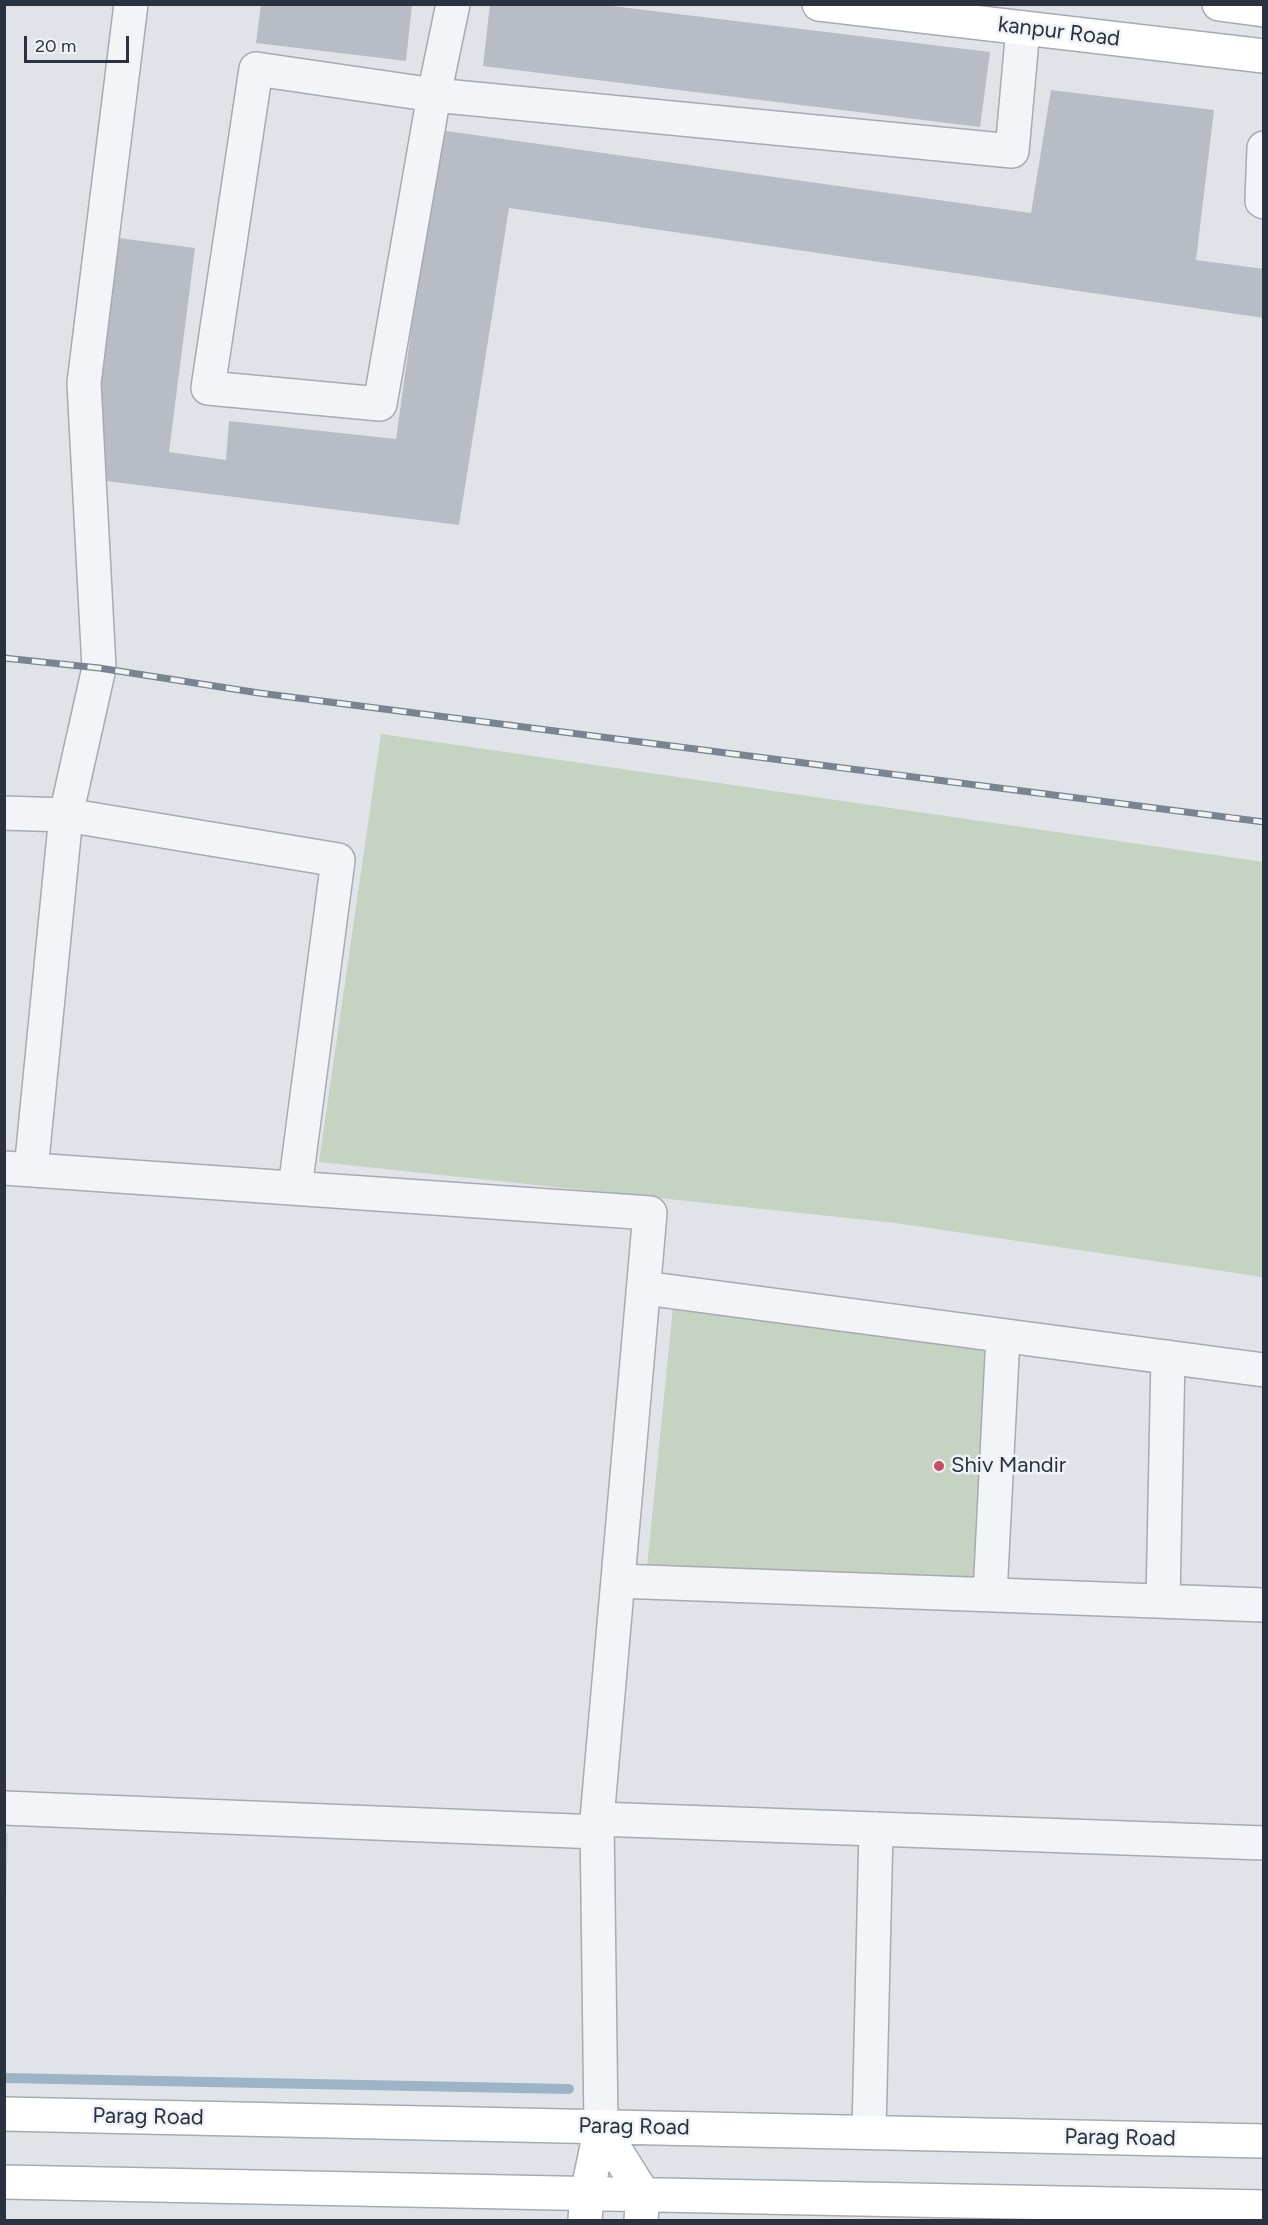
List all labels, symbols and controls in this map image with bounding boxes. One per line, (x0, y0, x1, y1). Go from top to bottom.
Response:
street label: kanpur Road (996, 11, 1122, 53)
scale bar (27, 24, 132, 62)
text: 20 m (35, 35, 76, 57)
place label: Shiv Mandir (951, 1453, 1066, 1479)
marker: Shiv Mandir (932, 1459, 946, 1473)
street label: Parag Road (92, 2103, 204, 2131)
street label: Parag Road (578, 2113, 690, 2141)
street label: Parag Road (1064, 2124, 1176, 2152)

